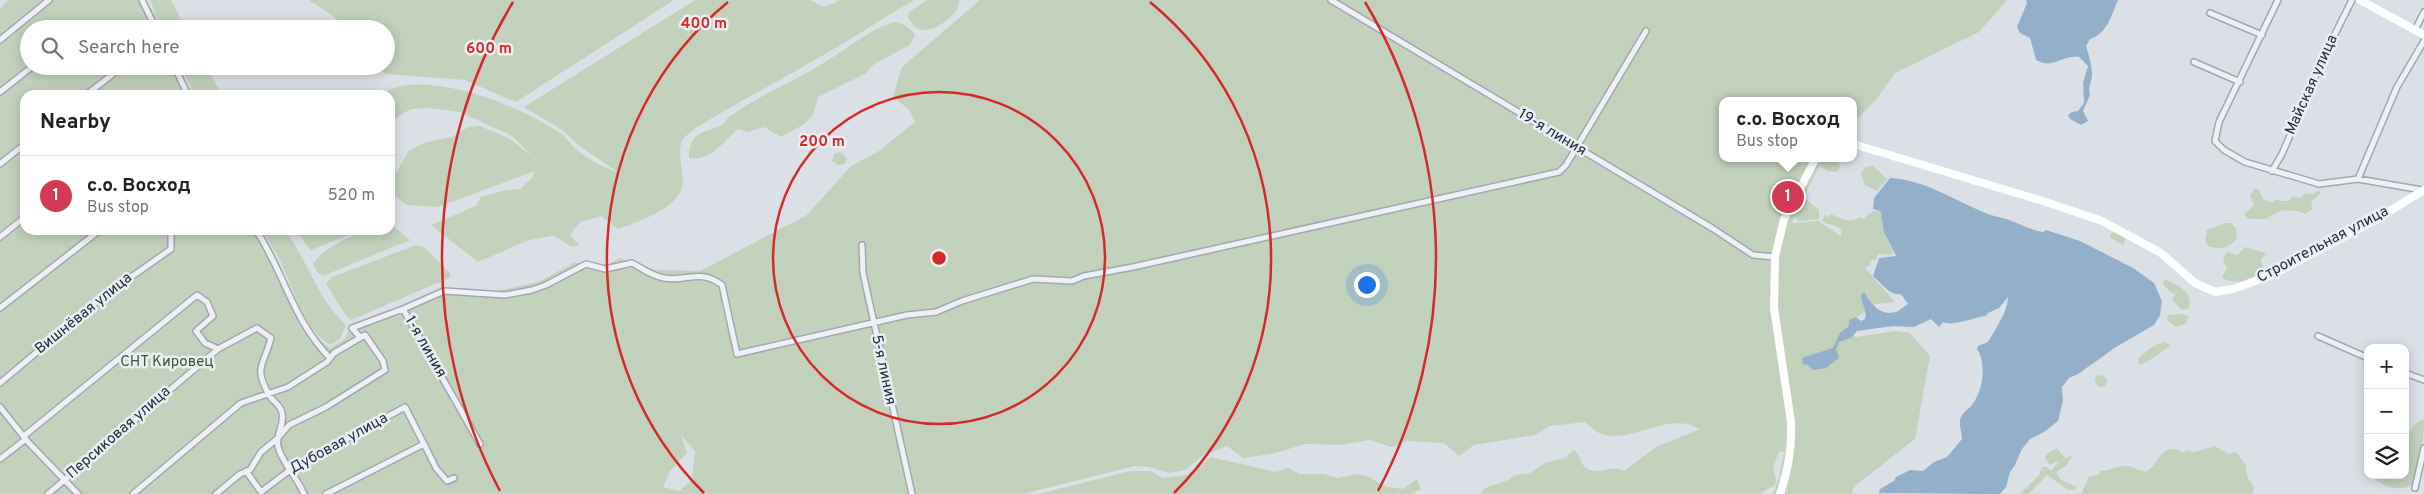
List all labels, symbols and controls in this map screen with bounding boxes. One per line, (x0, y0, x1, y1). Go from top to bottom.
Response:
text: 400 m (681, 15, 727, 34)
search box (20, 20, 395, 75)
street label: Майская улица (2281, 32, 2343, 138)
icon: search (38, 34, 66, 62)
text: Search here (78, 36, 180, 60)
text: 600 m (466, 40, 512, 59)
popup (1719, 97, 1857, 162)
street label: 19-я линия (1514, 105, 1590, 161)
text: с.о. Восход (1736, 108, 1840, 132)
text: Nearby (40, 109, 111, 136)
text: Bus stop (1736, 132, 1798, 152)
text: 200 m (799, 133, 845, 152)
text: с.о. Восход (87, 174, 191, 198)
pin: 1 (1772, 178, 1804, 216)
text: 1 (53, 186, 59, 206)
text: 520 m (328, 186, 375, 206)
text: Bus stop (87, 198, 149, 218)
street label: Строительная улица (2254, 202, 2392, 288)
centre of rings (930, 249, 948, 267)
street label: Вишнёвая улица (32, 269, 136, 359)
your location (1354, 272, 1380, 298)
street label: 1-я линия (400, 313, 450, 381)
street label: 5-я линия (866, 333, 900, 407)
map controls (2364, 344, 2409, 479)
button: + (2364, 344, 2409, 389)
park label: СНТ Кировец (120, 353, 214, 372)
street label: Персиковая улица (63, 383, 175, 483)
button: − (2364, 389, 2409, 434)
street label: Дубовая улица (287, 409, 391, 479)
button: layers (2364, 434, 2409, 479)

